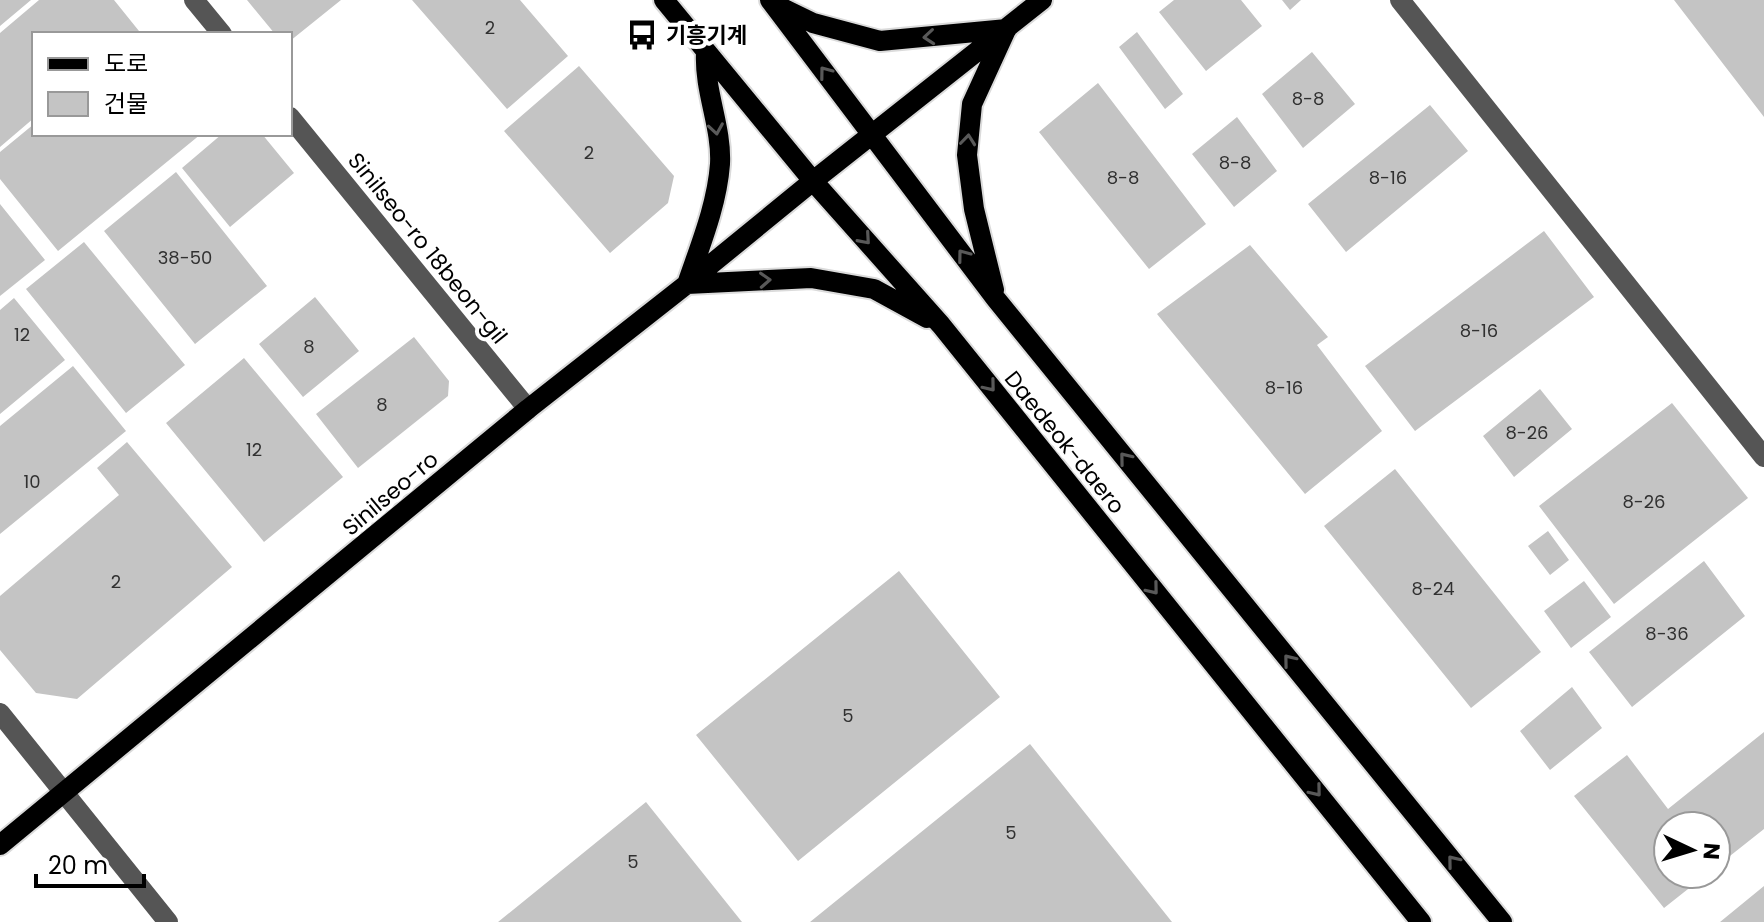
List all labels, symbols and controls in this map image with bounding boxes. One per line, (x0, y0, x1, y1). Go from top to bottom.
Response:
house number: 2 (485, 15, 495, 40)
bus stop icon: 기흥기계 (625, 18, 659, 52)
place label: 기흥기계 (666, 20, 747, 51)
one-way arrow (922, 28, 935, 45)
legend (32, 32, 292, 136)
text: 도로 (104, 47, 148, 80)
one-way arrow (820, 67, 834, 81)
house number: 8-8 (1292, 86, 1324, 111)
text: 건물 (104, 87, 148, 120)
one-way arrow (707, 123, 724, 136)
one-way arrow (960, 133, 977, 146)
house number: 2 (584, 140, 594, 165)
street label: Sinilseo-ro 18beon-gil (341, 146, 515, 351)
house number: 8-8 (1219, 150, 1251, 175)
house number: 8-8 (1107, 165, 1139, 190)
house number: 8-16 (1369, 165, 1407, 190)
one-way arrow (855, 230, 869, 245)
house number: 38-50 (158, 245, 212, 270)
one-way arrow (958, 249, 972, 264)
one-way arrow (759, 272, 772, 289)
house number: 8-16 (1460, 318, 1498, 343)
house number: 12 (14, 322, 30, 347)
house number: 8 (303, 334, 315, 359)
street label: Daedeok-daero (997, 364, 1132, 520)
house number: 8-16 (1265, 375, 1303, 400)
one-way arrow (980, 377, 994, 392)
house number: 8 (376, 392, 388, 417)
house number: 8-26 (1505, 420, 1549, 445)
house number: 12 (246, 437, 262, 462)
street label: Sinilseo-ro (336, 444, 445, 543)
one-way arrow (1121, 452, 1135, 467)
house number: 10 (23, 469, 41, 494)
house number: 8-26 (1622, 489, 1666, 514)
house number: 2 (111, 569, 121, 594)
house number: 8-24 (1412, 576, 1454, 601)
one-way arrow (1143, 580, 1157, 595)
house number: 8-36 (1645, 621, 1689, 646)
one-way arrow (1285, 654, 1299, 669)
house number: 5 (842, 703, 854, 728)
one-way arrow (1306, 782, 1320, 797)
north arrow (1652, 810, 1732, 890)
house number: 5 (1005, 820, 1017, 845)
scale bar (36, 838, 144, 888)
text: N (1695, 842, 1727, 861)
text: 20 m (48, 849, 108, 882)
house number: 5 (627, 849, 639, 874)
one-way arrow (1448, 856, 1463, 871)

